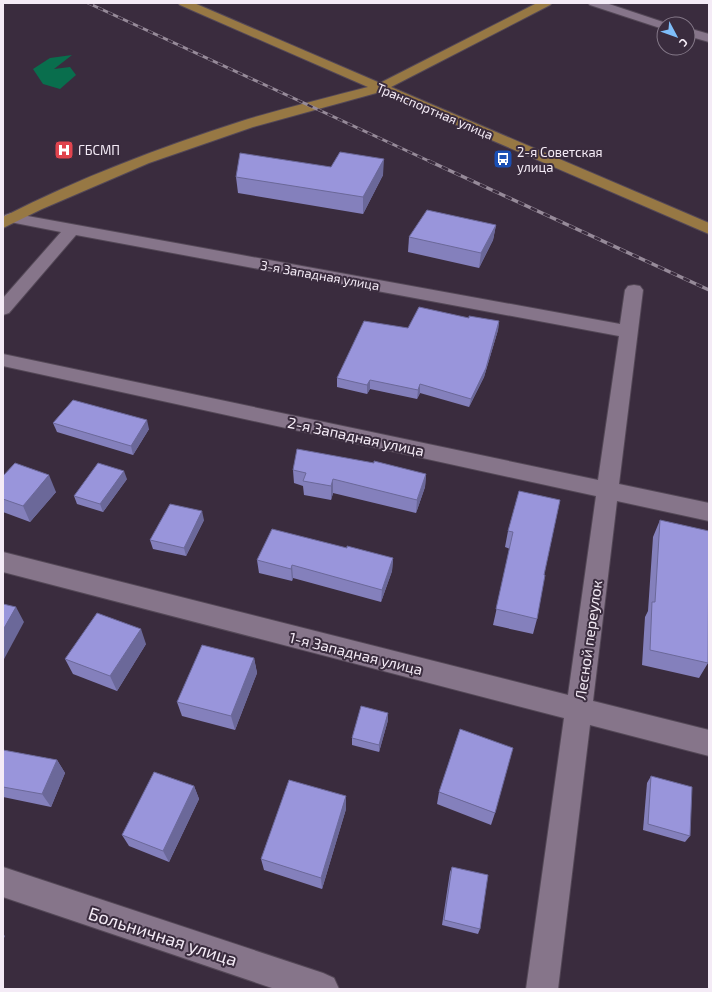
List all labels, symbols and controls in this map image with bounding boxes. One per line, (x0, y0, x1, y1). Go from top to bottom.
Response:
north arrow (656, 16, 696, 56)
text: С (677, 36, 691, 50)
street label: Транспортная улица (374, 79, 496, 143)
hospital icon: ГБСМП (53, 139, 75, 161)
place label: ГБСМП (78, 142, 120, 158)
place label: 2-я Советская улица (517, 144, 603, 175)
bus stop icon: 2-я Советская улица (492, 148, 514, 170)
street label: 3-я Западная улица (259, 257, 381, 293)
street label: 2-я Западная улица (286, 413, 426, 460)
street label: Лесной переулок (571, 579, 606, 701)
street label: 1-я Западная улица (287, 628, 425, 679)
street label: Больничная улица (86, 902, 240, 970)

